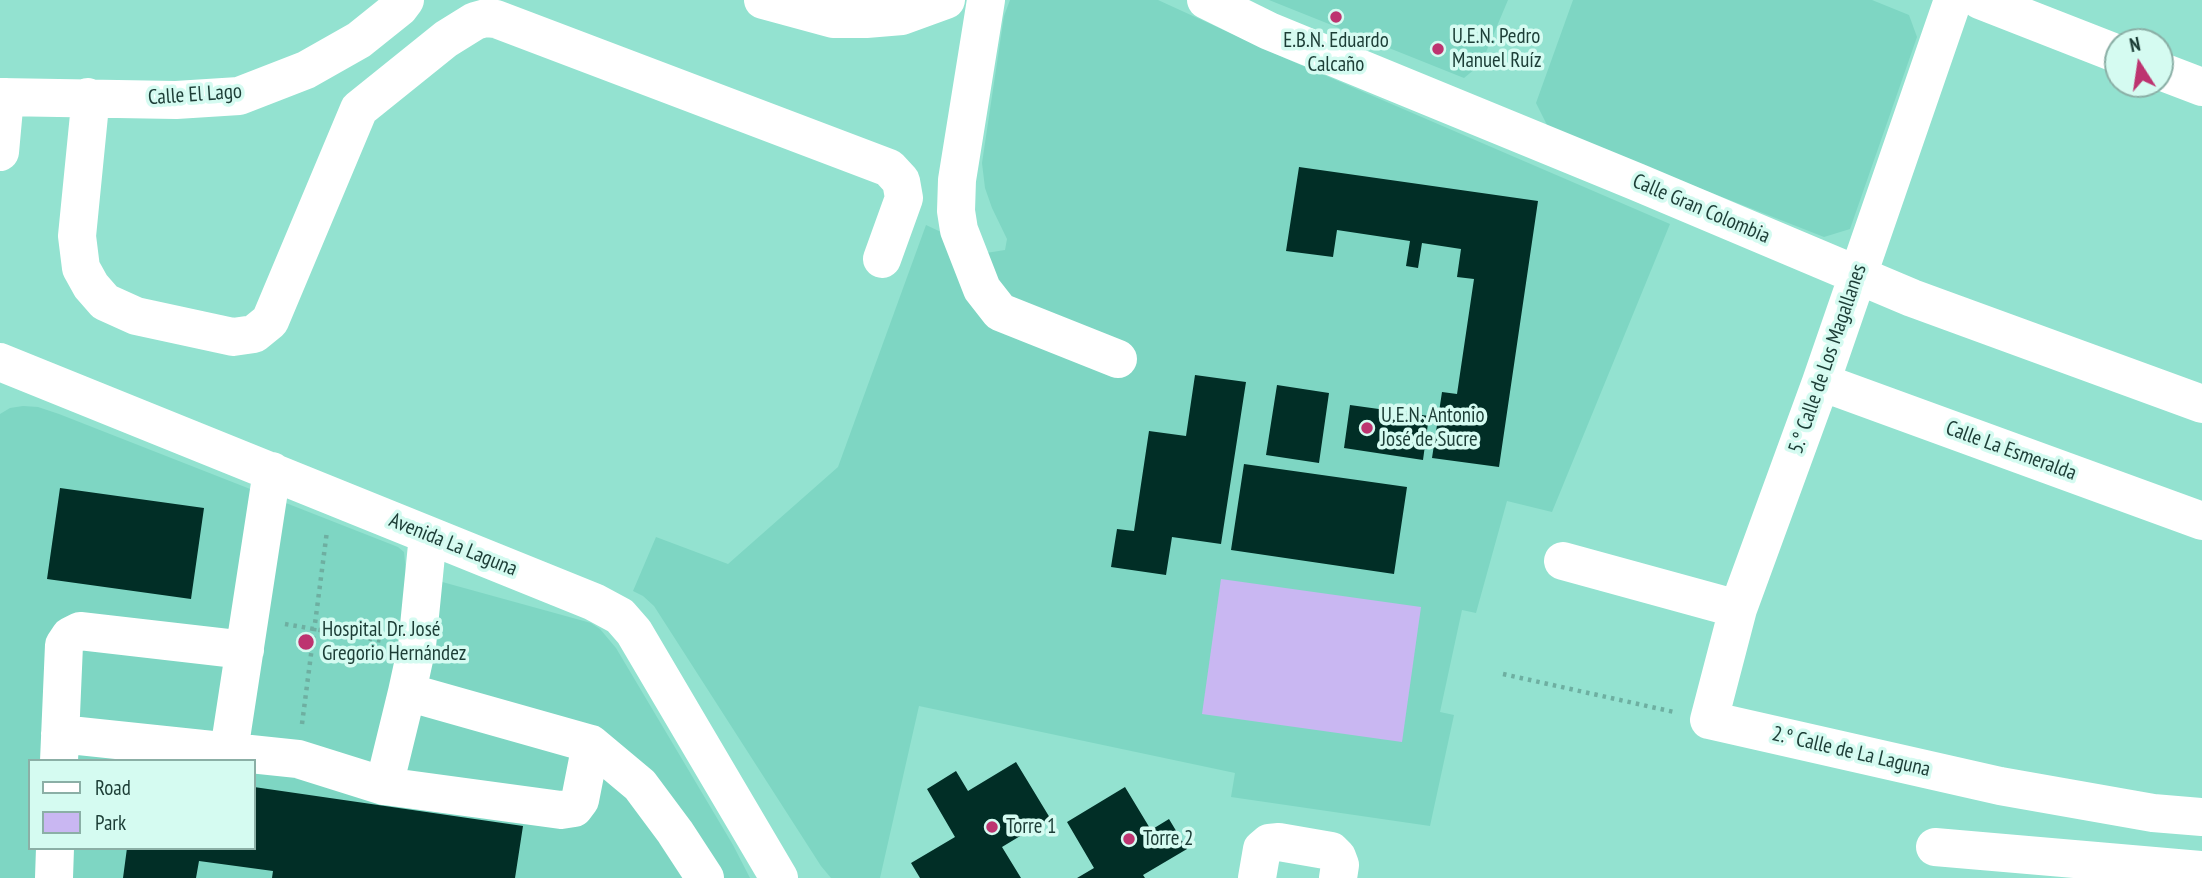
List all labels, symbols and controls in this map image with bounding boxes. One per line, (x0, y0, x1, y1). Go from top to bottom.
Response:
marker: E.B.N. Eduardo Calcaño (1328, 9, 1344, 25)
place label: U.E.N. Pedro Manuel Ruíz (1452, 24, 1541, 74)
place label: E.B.N. Eduardo Calcaño (1283, 28, 1389, 78)
north arrow (2104, 28, 2174, 98)
text: N (2128, 32, 2143, 57)
marker: U.E.N. Pedro Manuel Ruíz (1430, 41, 1446, 57)
street label: Calle El Lago (147, 79, 243, 111)
street label: Calle Gran Colombia (1629, 169, 1773, 249)
street label: 5.° Calle de Los Magallanes (1784, 261, 1872, 457)
place label: U.E.N. Antonio José de Sucre (1381, 403, 1485, 453)
street label: Calle La Esmeralda (1942, 416, 2080, 486)
marker: U.E.N. Antonio José de Sucre (1359, 420, 1375, 436)
street label: Avenida La Laguna (385, 508, 521, 582)
place label: Hospital Dr. José Gregorio Hernández (322, 617, 466, 667)
marker: Hospital Dr. José Gregorio Hernández (296, 632, 316, 652)
street label: 2.° Calle de La Laguna (1769, 722, 1933, 782)
legend (28, 759, 256, 850)
text: Road (95, 774, 131, 801)
text: Park (95, 809, 126, 836)
place label: Torre 1 (1006, 814, 1056, 840)
marker: Torre 1 (984, 819, 1000, 835)
place label: Torre 2 (1143, 826, 1193, 852)
marker: Torre 2 (1121, 831, 1137, 847)

